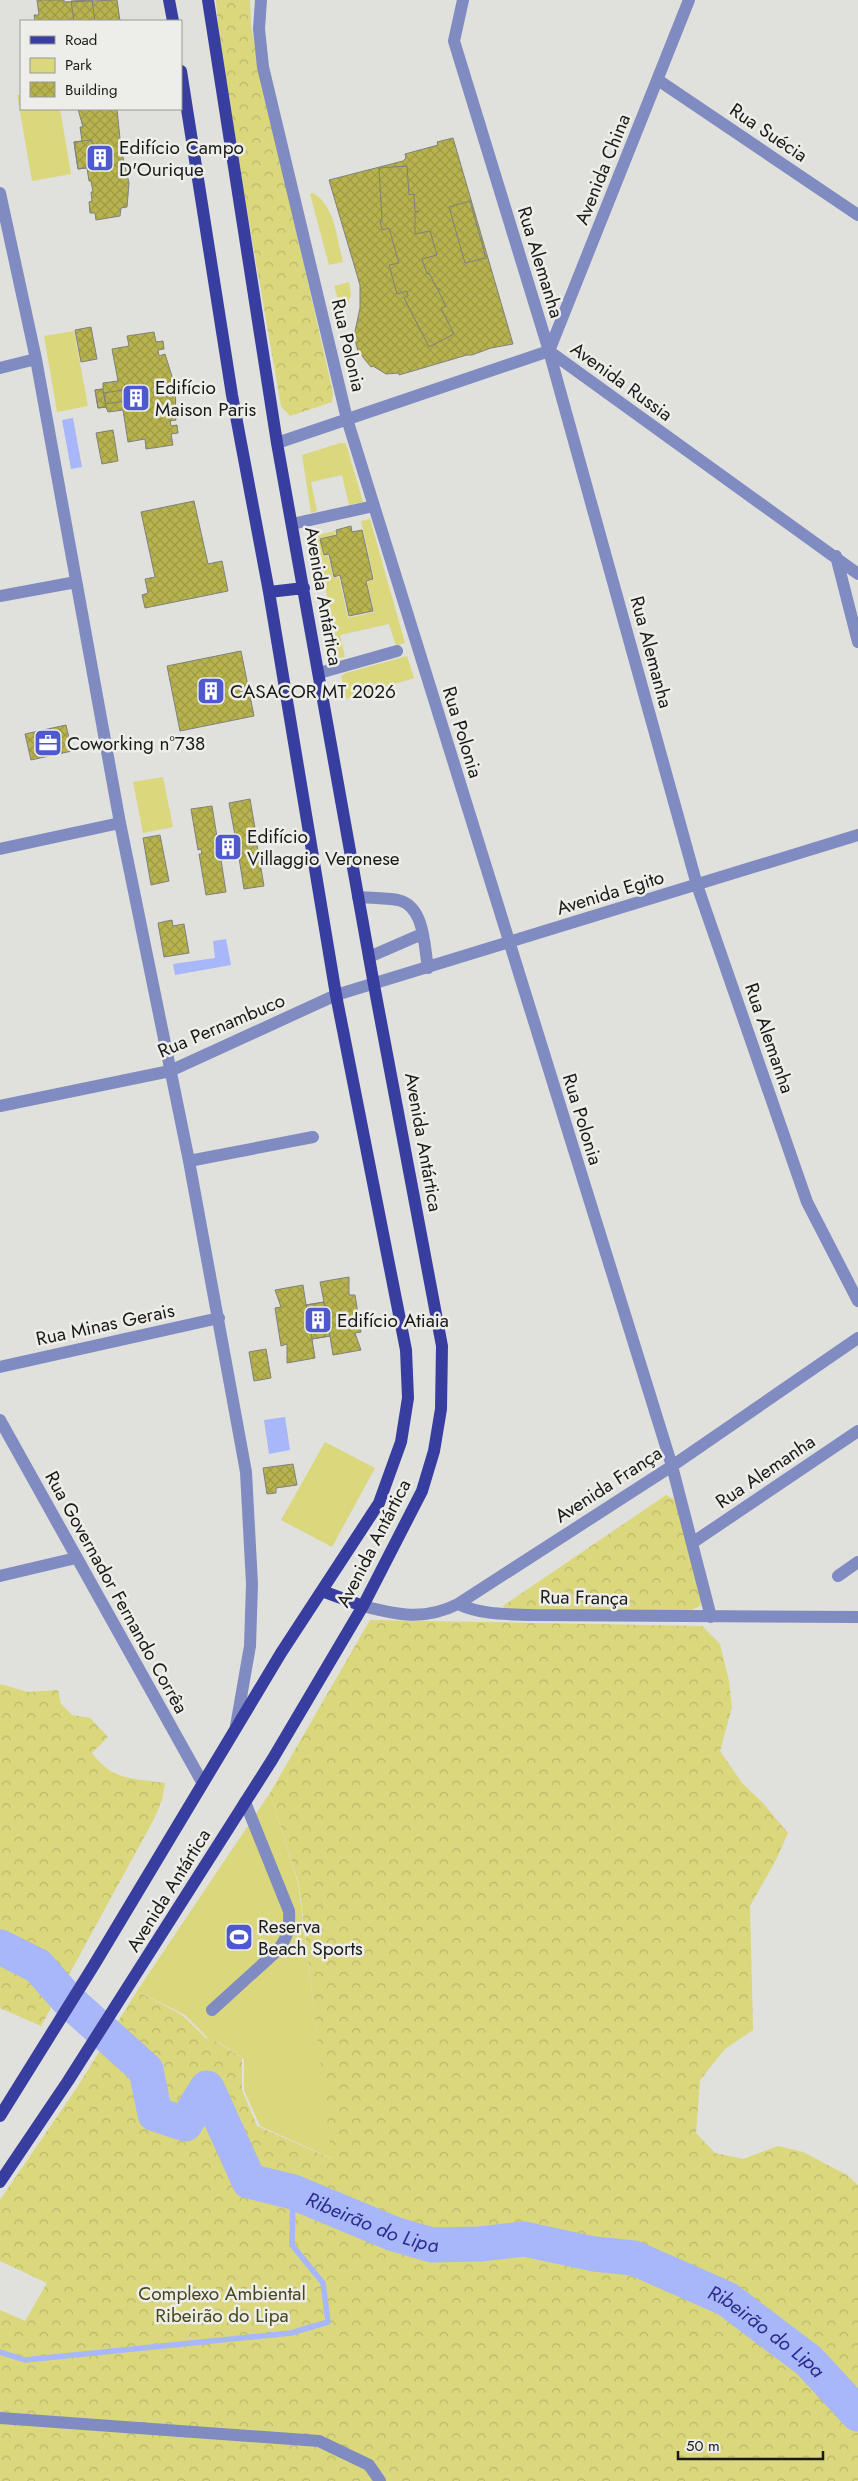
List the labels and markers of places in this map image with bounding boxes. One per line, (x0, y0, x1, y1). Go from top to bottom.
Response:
place label: Edifício Campo D'Ourique (119, 134, 244, 183)
building icon: Edifício Campo D'Ourique (85, 143, 115, 173)
place label: Edifício Maison Paris (155, 374, 257, 423)
building icon: Edifício Maison Paris (121, 383, 151, 413)
building icon: CASACOR MT 2026 (196, 676, 226, 706)
place label: CASACOR MT 2026 (230, 678, 396, 705)
office icon: Coworking n°738 (33, 728, 63, 758)
place label: Coworking n°738 (67, 730, 205, 757)
place label: Edifício Villaggio Veronese (247, 823, 400, 872)
building icon: Edifício Villaggio Veronese (213, 832, 243, 862)
building icon: Edifício Atiaia (303, 1305, 333, 1335)
place label: Edifício Atiaia (337, 1307, 449, 1334)
place label: Reserva Beach Sports (258, 1913, 363, 1962)
sports icon: Reserva Beach Sports (224, 1922, 254, 1952)

